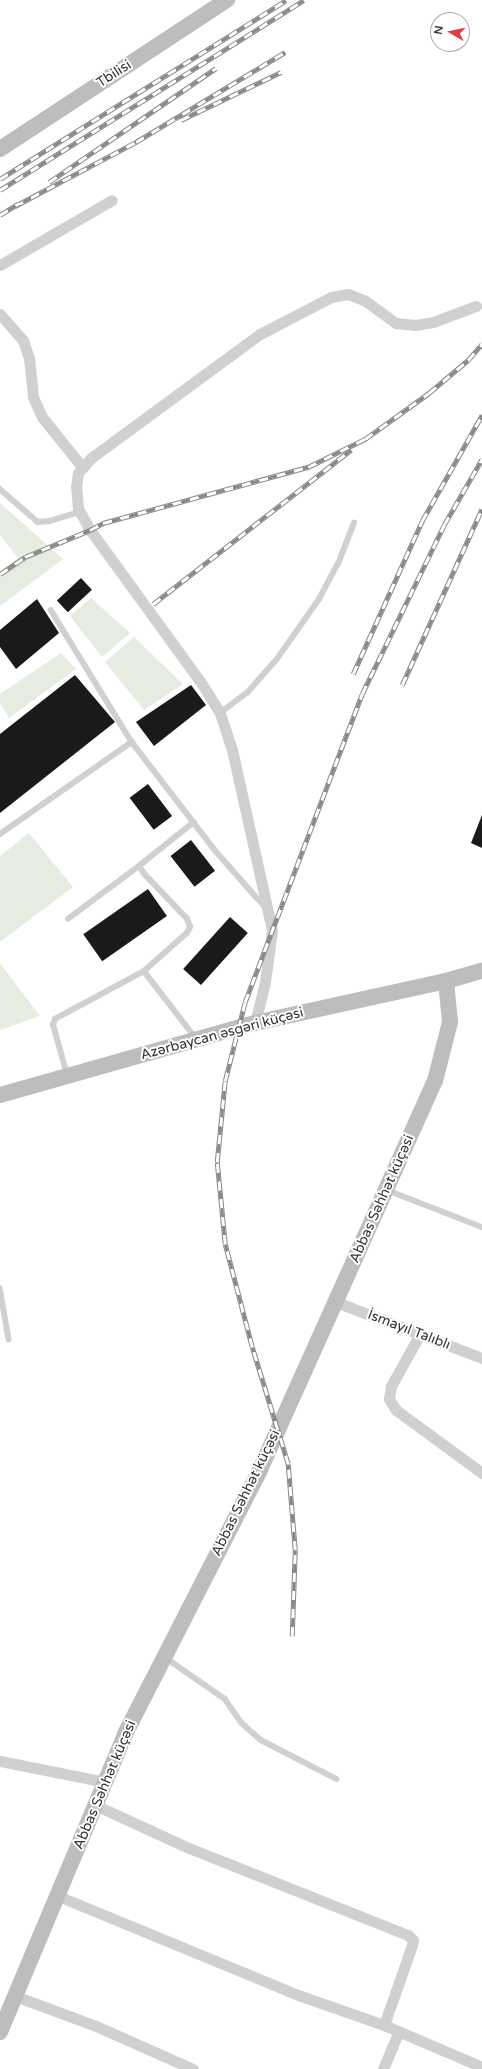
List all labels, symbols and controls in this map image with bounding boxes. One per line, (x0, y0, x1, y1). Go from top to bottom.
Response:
north arrow (430, 12, 470, 52)
text: N (432, 25, 446, 36)
street label: Tbilisi (94, 57, 134, 91)
street label: Azərbaycan əsgəri küçəsi (139, 1004, 305, 1064)
street label: Abbas Səhhət küçəsi (346, 1132, 418, 1266)
street label: İsmayıl Talıblı (365, 1307, 453, 1353)
street label: Abbas Səhhət küçəsi (208, 1427, 284, 1559)
street label: Abbas Səhhət küçəsi (70, 1718, 140, 1852)

